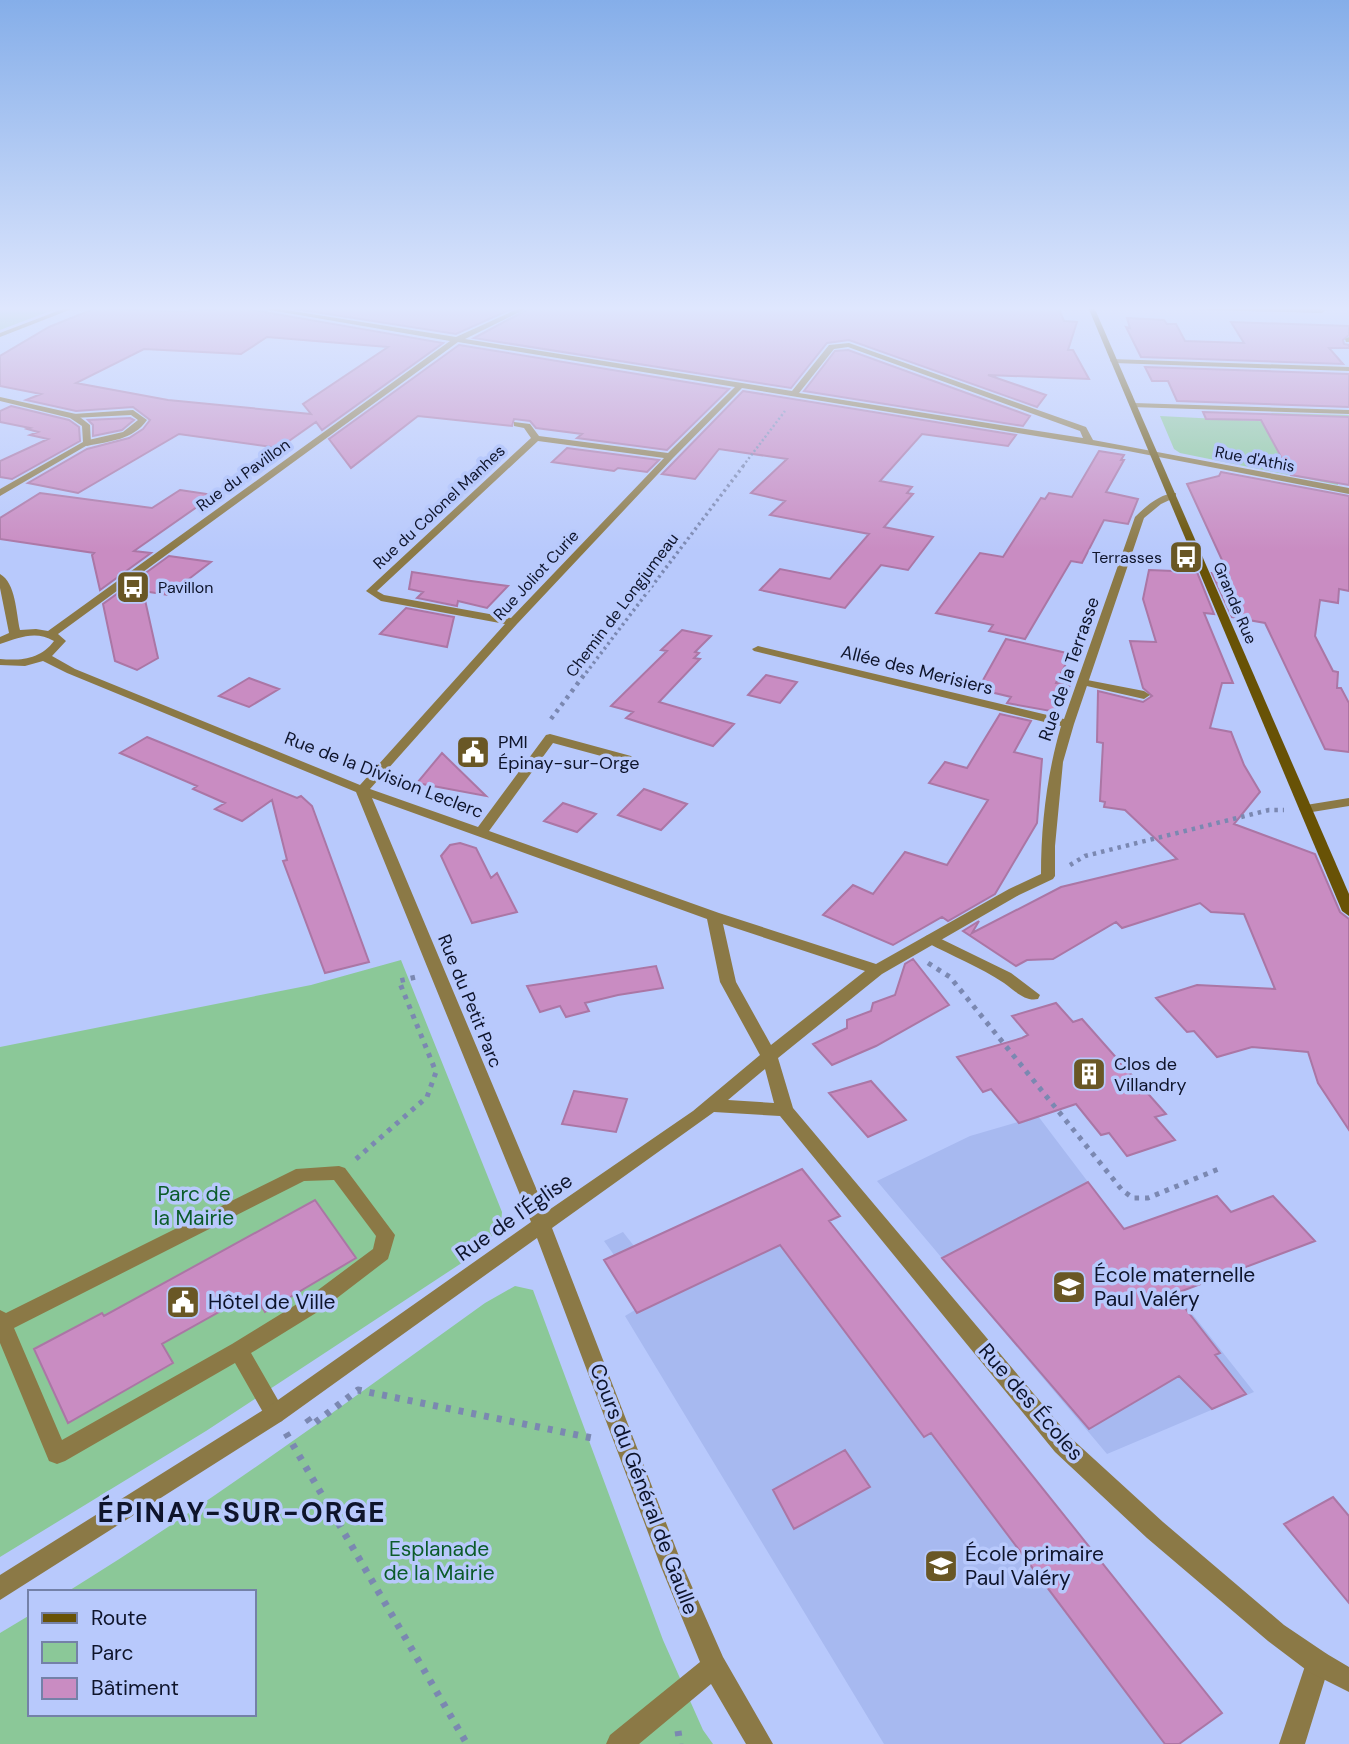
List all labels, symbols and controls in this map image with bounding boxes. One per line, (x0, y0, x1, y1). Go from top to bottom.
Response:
street label: Rue du Pavillon (192, 434, 294, 516)
street label: Rue du Colonel Manhes (368, 440, 510, 574)
street label: Rue d'Athis (1213, 441, 1297, 477)
street label: Rue Joliot Curie (489, 525, 583, 625)
street label: Chemin de Longjumeau (561, 529, 683, 681)
bus stop icon: Terrasses (1167, 538, 1205, 576)
place label: Terrasses (1092, 547, 1162, 568)
street label: Grande Rue (1208, 559, 1262, 647)
bus stop icon: Pavillon (114, 568, 152, 606)
place label: Pavillon (158, 577, 213, 598)
street label: Rue de la Terrasse (1033, 594, 1105, 744)
street label: Allée des Merisiers (838, 639, 996, 701)
street label: Rue de la Division Leclerc (281, 726, 487, 824)
place label: PMI Épinay-sur-Orge (498, 730, 639, 775)
public building icon: PMI Épinay-sur-Orge (454, 733, 492, 771)
street label: Rue du Petit Parc (432, 931, 508, 1071)
place label: Clos de Villandry (1114, 1052, 1186, 1097)
building icon: Clos de Villandry (1070, 1055, 1108, 1093)
street label: Rue de l'Église (450, 1166, 578, 1268)
park label: Parc de la Mairie (154, 1180, 234, 1232)
place label: École maternelle Paul Valéry (1094, 1261, 1255, 1313)
school or university icon: École maternelle Paul Valéry (1050, 1268, 1088, 1306)
public building icon: Hôtel de Ville (164, 1283, 202, 1321)
place label: Hôtel de Ville (208, 1288, 336, 1316)
street label: Rue des Écoles (972, 1337, 1090, 1467)
street label: Cours du Général de Gaulle (583, 1359, 705, 1619)
district label: ÉPINAY-SUR-ORGE (97, 1494, 387, 1531)
park label: Esplanade de la Mairie (383, 1535, 495, 1587)
place label: École primaire Paul Valéry (965, 1540, 1104, 1592)
school or university icon: École primaire Paul Valéry (922, 1547, 960, 1585)
legend (28, 1590, 256, 1716)
text: Route (91, 1604, 147, 1632)
text: Parc (91, 1639, 134, 1667)
text: Bâtiment (91, 1674, 179, 1702)

